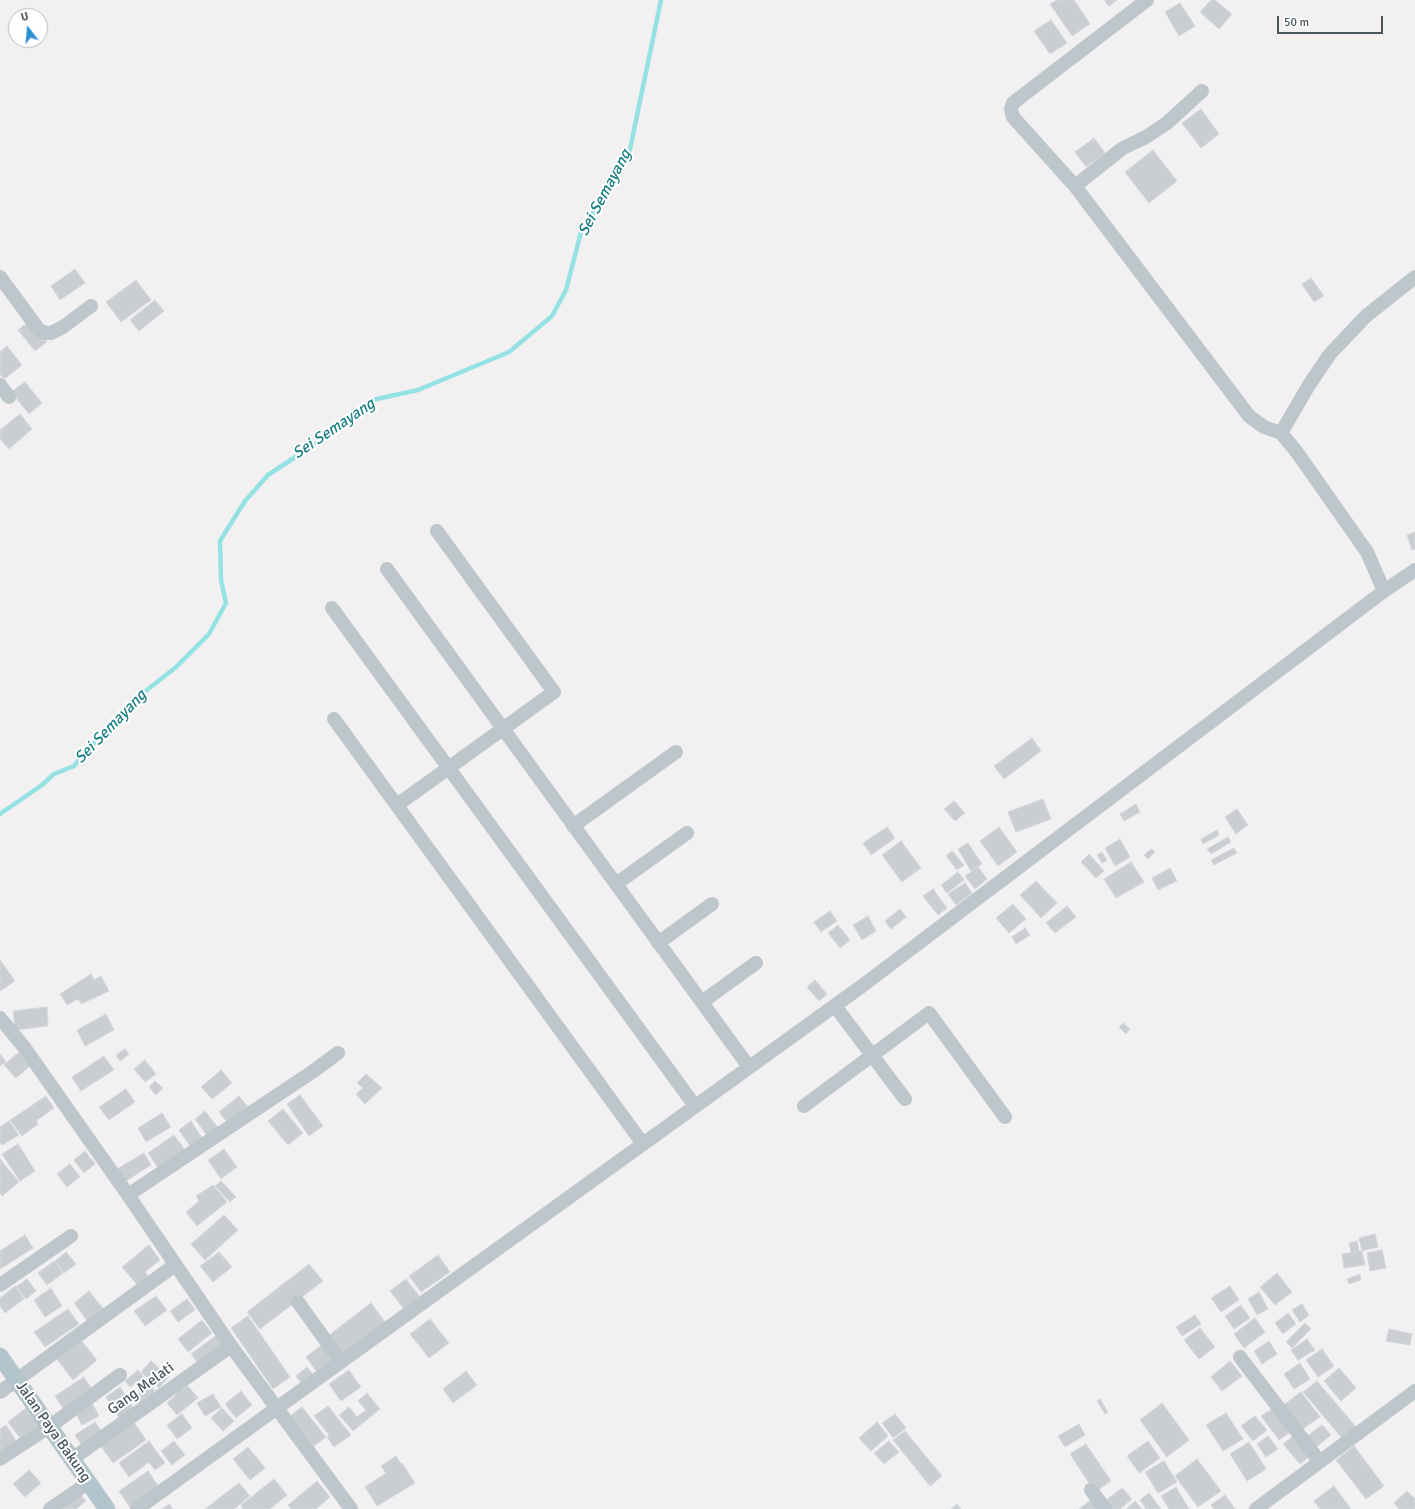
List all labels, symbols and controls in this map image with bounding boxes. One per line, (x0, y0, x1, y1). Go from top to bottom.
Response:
north arrow (8, 8, 48, 48)
scale bar (1279, 8, 1385, 34)
text: U (19, 10, 30, 24)
text: 50 m (1284, 15, 1309, 30)
water label: Sei Semayang (574, 147, 636, 239)
water label: Sei Semayang (289, 395, 379, 463)
water label: Sei Semayang (71, 686, 151, 768)
street label: Gang Melati (104, 1359, 178, 1419)
street label: Jalan Paya Bakung (11, 1378, 95, 1486)

